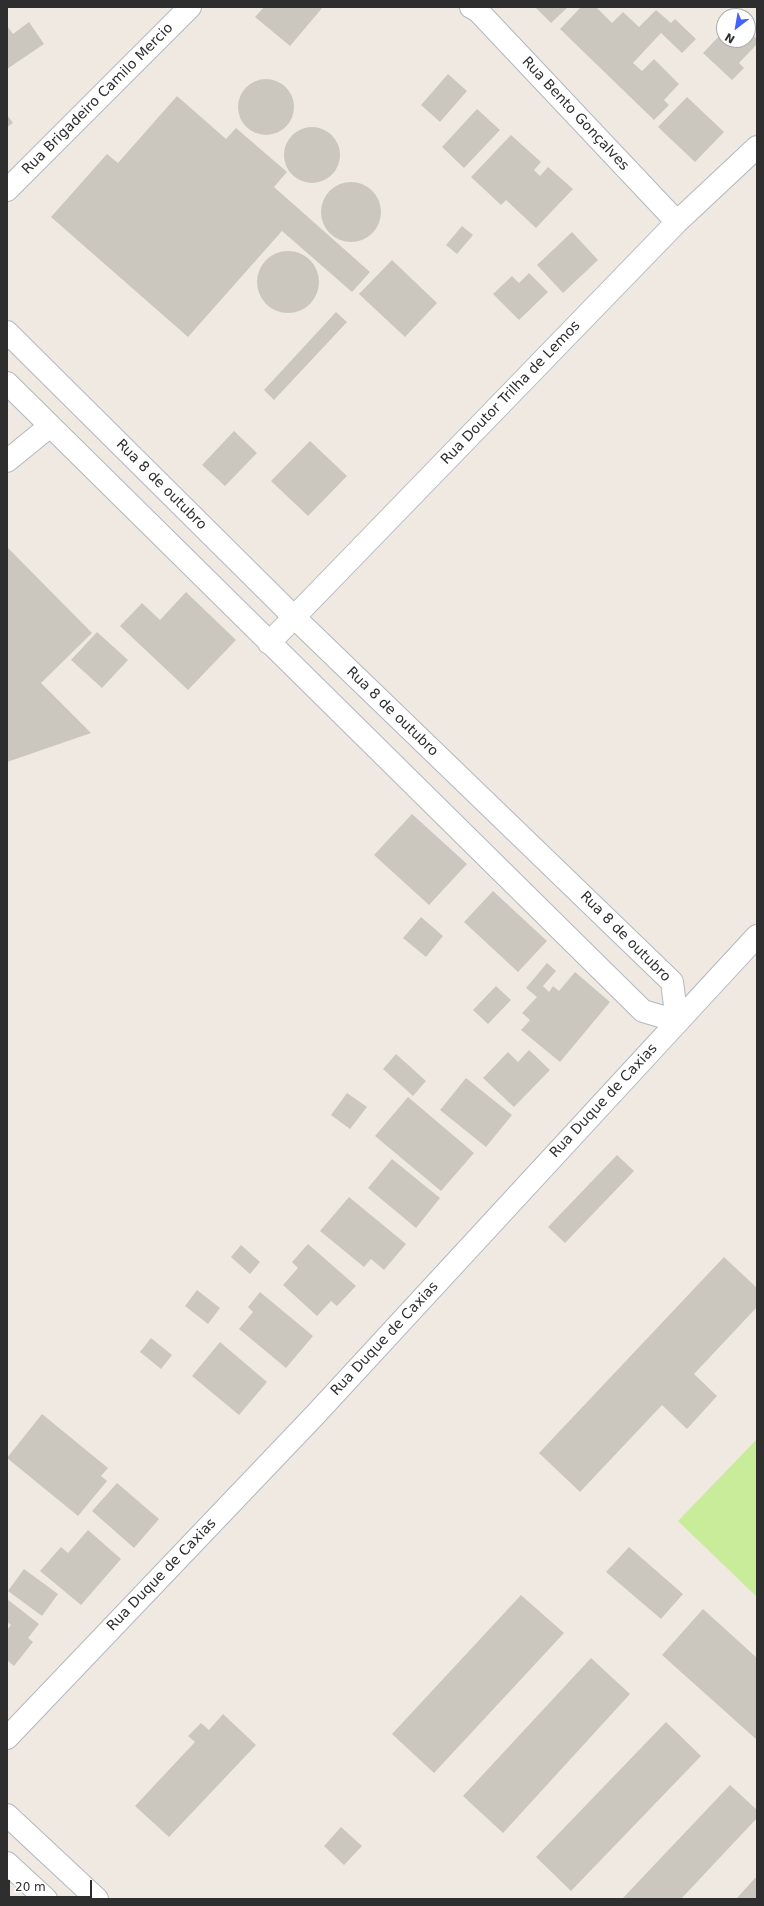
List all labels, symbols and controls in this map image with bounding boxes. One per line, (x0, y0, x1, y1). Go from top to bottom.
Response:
north arrow (716, 8, 756, 48)
street label: Rua Brigadeiro Camilo Mercio (19, 20, 177, 178)
text: N (723, 30, 737, 46)
street label: Rua Bento Gonçalves (518, 54, 632, 174)
street label: Rua Doutor Trilha de Lemos (438, 318, 584, 468)
street label: Rua 8 de outubro (112, 436, 210, 534)
street label: Rua 8 de outubro (343, 664, 441, 760)
street label: Rua 8 de outubro (576, 888, 674, 986)
street label: Rua Duque de Caxias (547, 1040, 661, 1162)
street label: Rua Duque de Caxias (328, 1278, 442, 1400)
street label: Rua Duque de Caxias (104, 1515, 220, 1635)
scale bar (10, 1872, 94, 1898)
text: 20 m (15, 1880, 46, 1894)

